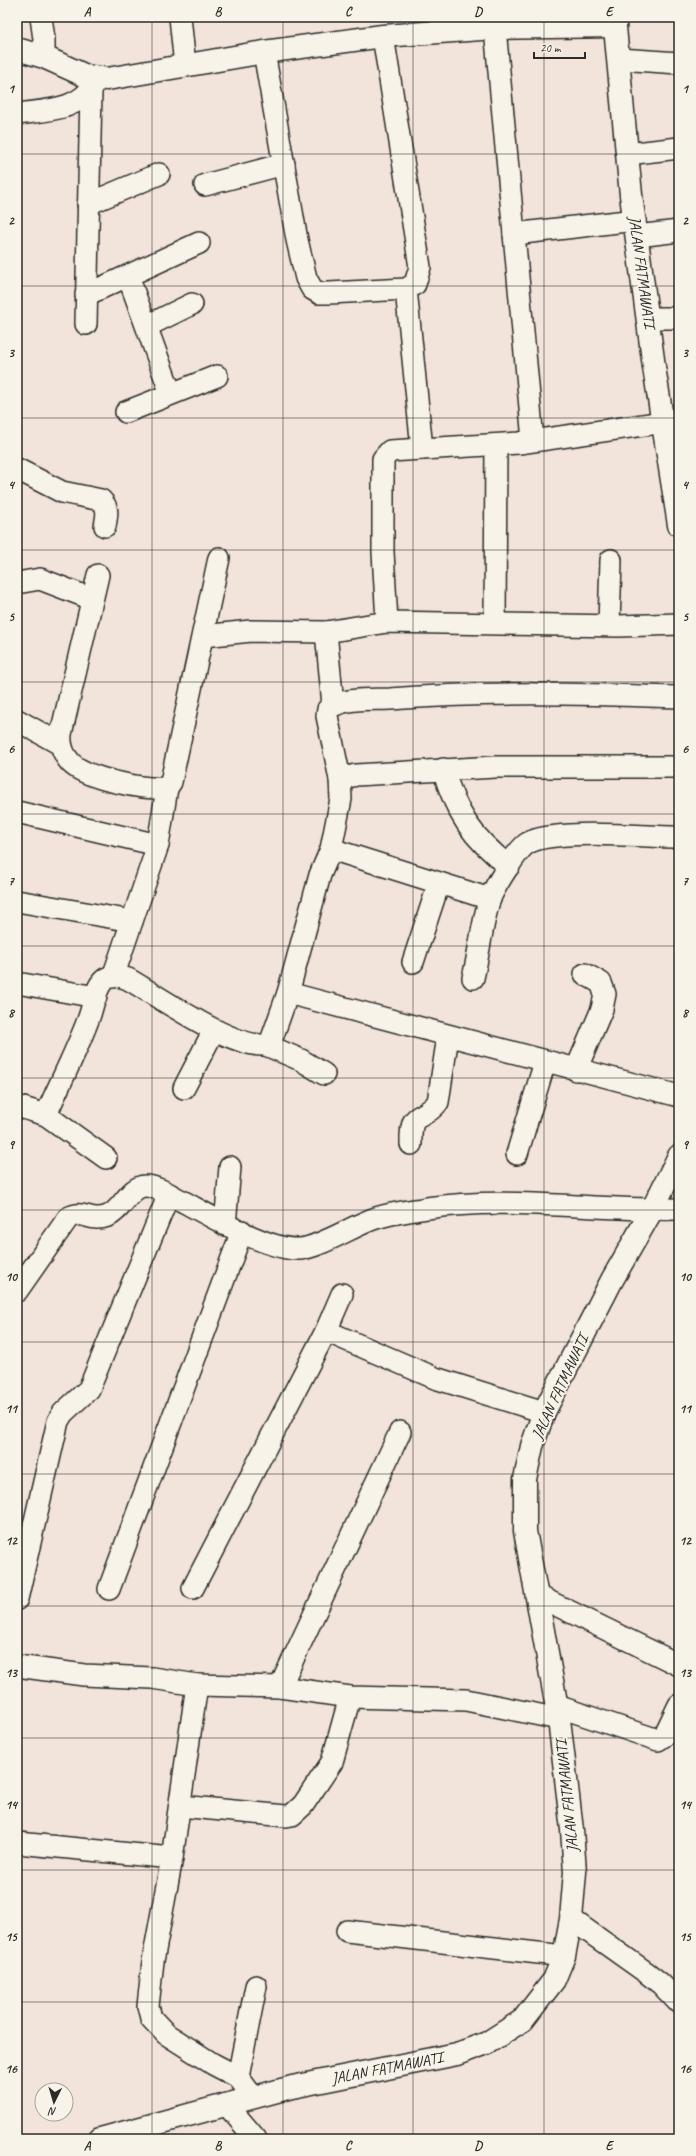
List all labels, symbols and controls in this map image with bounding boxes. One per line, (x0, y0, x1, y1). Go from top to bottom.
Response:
text: A (84, 4, 92, 20)
text: B (215, 4, 223, 20)
text: C (345, 4, 353, 20)
text: D (474, 4, 483, 20)
text: E (606, 4, 615, 20)
scale bar (534, 34, 585, 60)
text: 20 m (540, 40, 562, 56)
text: 1 (8, 81, 16, 97)
text: 1 (682, 81, 690, 97)
text: 2 (8, 213, 15, 229)
text: 2 (682, 213, 689, 229)
street label: JALAN FATMAWATI (624, 214, 660, 333)
text: 3 (8, 345, 15, 361)
text: 3 (682, 345, 689, 361)
text: 4 (8, 477, 16, 493)
text: 4 (682, 477, 690, 493)
text: 5 (8, 609, 15, 625)
text: 5 (682, 609, 689, 625)
text: 6 (8, 741, 15, 757)
text: 6 (682, 741, 689, 757)
text: 7 (8, 873, 15, 889)
text: 7 (682, 873, 689, 889)
text: 8 (8, 1005, 16, 1021)
text: 8 (682, 1005, 690, 1021)
text: 9 (8, 1137, 15, 1153)
text: 9 (682, 1137, 689, 1153)
text: 10 (5, 1269, 18, 1285)
text: 10 (679, 1269, 692, 1285)
street label: JALAN FATMAWATI (527, 1328, 594, 1443)
text: 11 (5, 1401, 19, 1417)
text: 11 (679, 1401, 693, 1417)
text: 12 (5, 1533, 18, 1549)
text: 12 (679, 1533, 692, 1549)
text: 13 (5, 1665, 18, 1681)
text: 13 (679, 1665, 692, 1681)
street label: JALAN FATMAWATI (551, 1735, 583, 1854)
text: 14 (5, 1797, 19, 1813)
text: 14 (679, 1797, 693, 1813)
text: 15 (5, 1929, 18, 1945)
text: 15 (679, 1929, 692, 1945)
street label: JALAN FATMAWATI (329, 2047, 448, 2089)
text: 16 (5, 2061, 18, 2077)
text: 16 (679, 2061, 692, 2077)
north arrow (34, 2082, 74, 2122)
text: N (47, 2105, 57, 2119)
text: A (84, 2138, 92, 2154)
text: B (215, 2138, 223, 2154)
text: C (345, 2138, 353, 2154)
text: D (474, 2138, 483, 2154)
text: E (606, 2138, 615, 2154)

